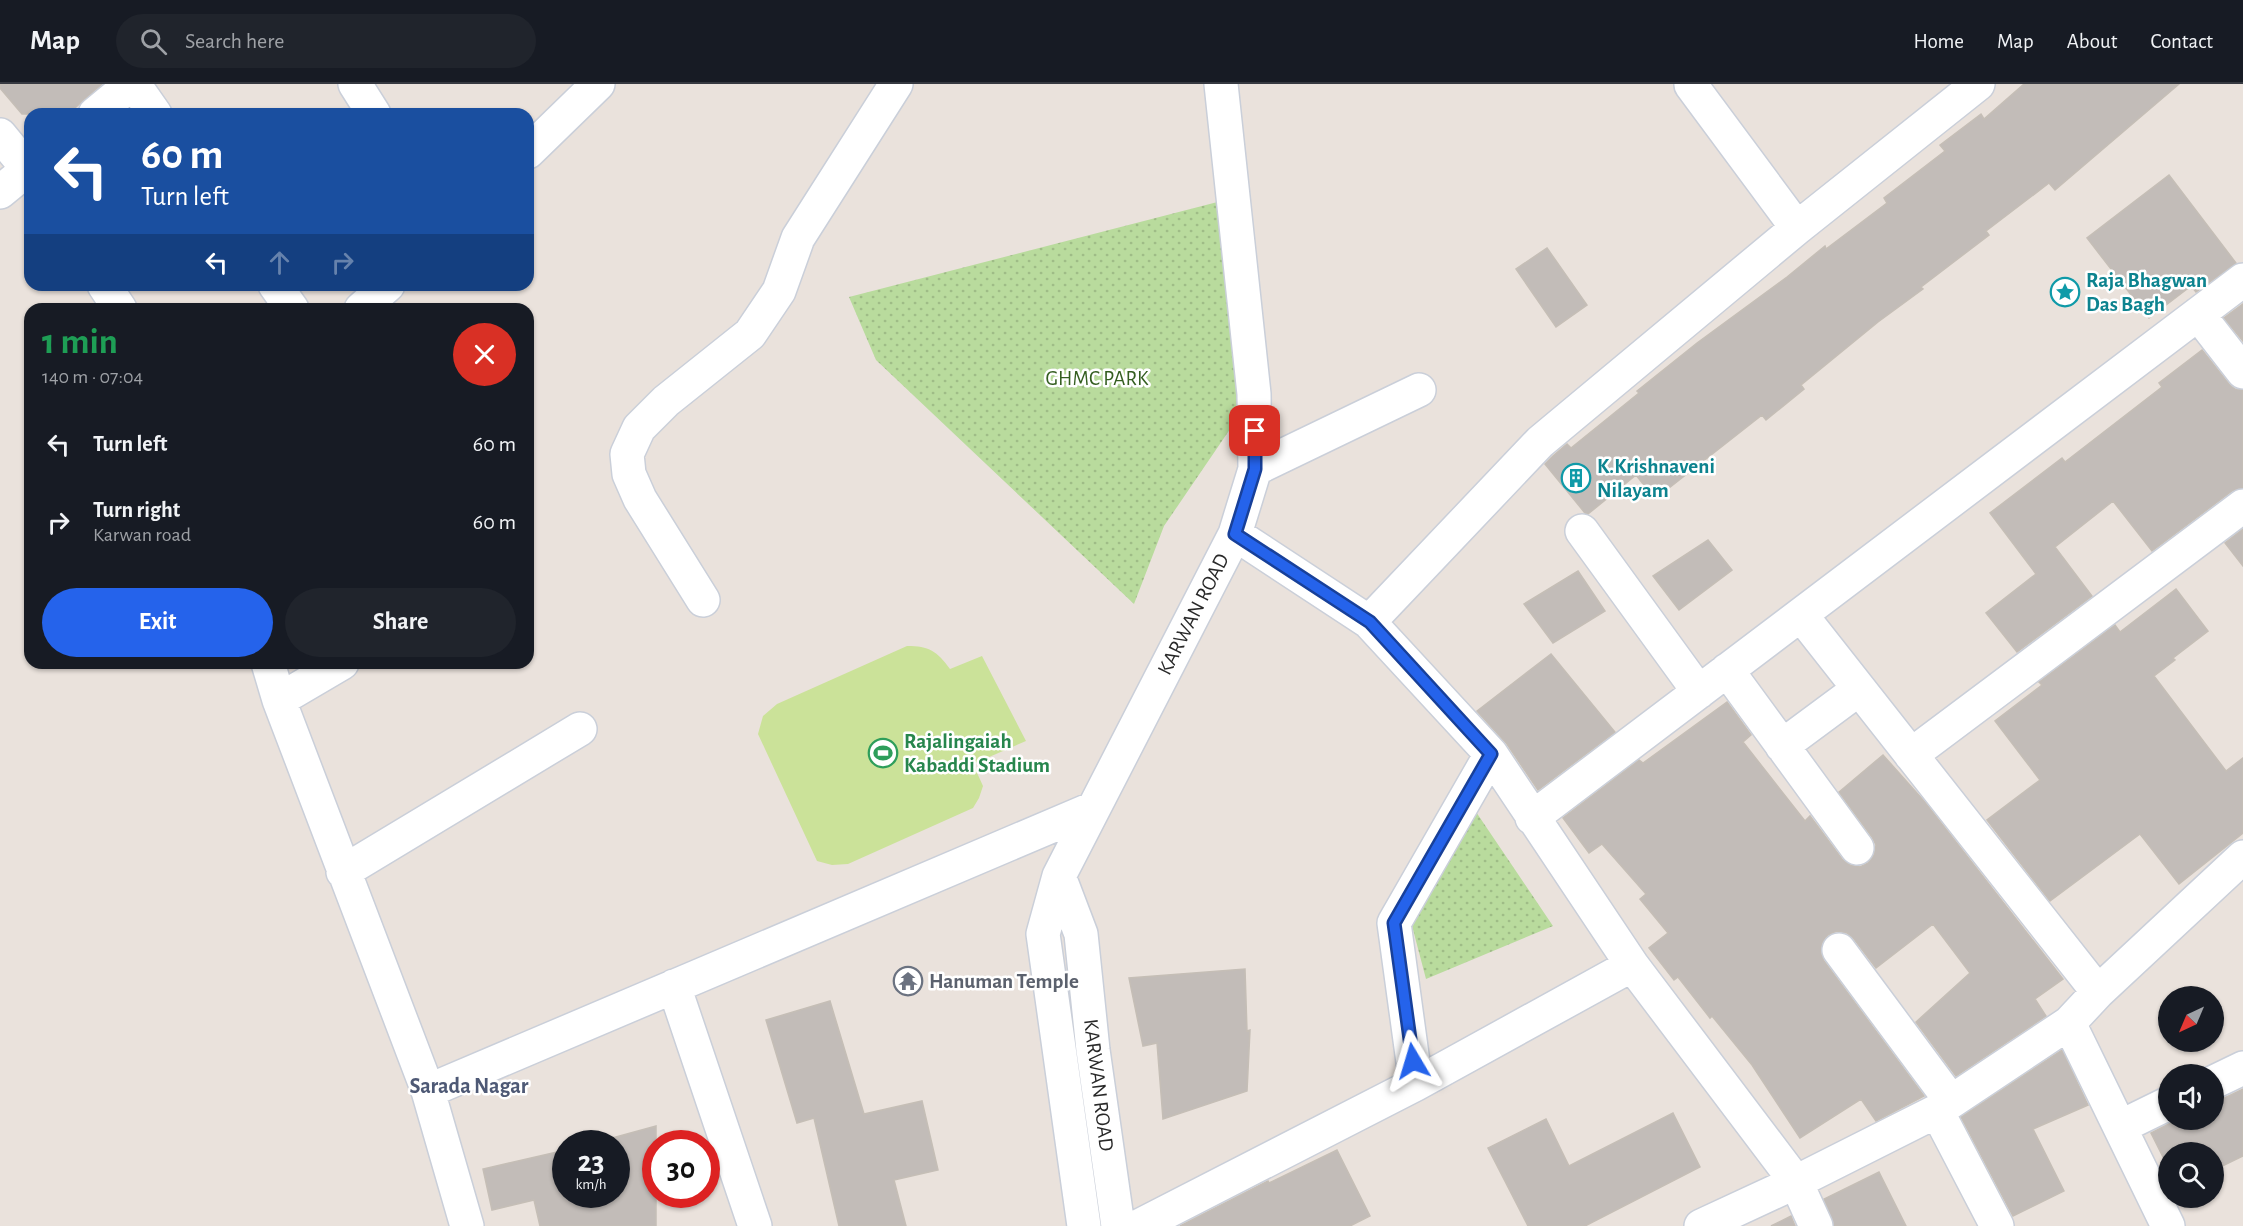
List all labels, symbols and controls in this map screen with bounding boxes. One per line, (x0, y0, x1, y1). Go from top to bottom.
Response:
search box (116, 14, 536, 68)
icon: search (137, 25, 170, 58)
text: Map (30, 27, 80, 55)
text: Search here (185, 30, 284, 52)
text: Home (1913, 31, 1964, 52)
text: Map (1997, 31, 2034, 52)
text: About (2067, 31, 2117, 52)
text: Contact (2150, 31, 2213, 52)
icon: left (42, 132, 120, 210)
text: 60 m (141, 134, 223, 176)
text: Turn left (141, 183, 229, 210)
icon: left (200, 246, 233, 279)
icon: ahead (263, 246, 296, 279)
icon: right (326, 246, 359, 279)
place label: Raja Bhagwan Das Bagh (2086, 270, 2207, 315)
place icon: Raja Bhagwan Das Bagh (2049, 276, 2081, 308)
button: close (453, 323, 516, 386)
text: 1 min (42, 324, 118, 360)
text: 140 m · 07:04 (42, 367, 143, 387)
park label: GHMC PARK (1045, 368, 1149, 389)
pin (1229, 405, 1280, 456)
icon: arrive (1238, 414, 1271, 447)
icon: left (42, 428, 75, 461)
text: Turn left (93, 433, 167, 455)
text: 60 m (473, 433, 516, 455)
place label: K.Krishnaveni Nilayam (1597, 456, 1715, 501)
building icon: K.Krishnaveni Nilayam (1560, 462, 1592, 494)
text: Turn right (93, 499, 180, 521)
icon: right (42, 506, 75, 539)
text: 60 m (473, 511, 516, 533)
text: Karwan road (93, 525, 191, 545)
street label: KARWAN ROAD (1154, 550, 1233, 678)
button: Exit (42, 588, 273, 657)
button: Share (285, 588, 516, 657)
place label: Rajalingaiah Kabaddi Stadium (904, 731, 1050, 776)
sports icon: Rajalingaiah Kabaddi Stadium (867, 737, 899, 769)
temple icon: Hanuman Temple (892, 965, 924, 997)
place label: Hanuman Temple (929, 971, 1079, 992)
north arrow (2158, 986, 2224, 1052)
map controls (2158, 986, 2224, 1208)
street label: KARWAN ROAD (1080, 1018, 1117, 1152)
position arrow (1381, 1029, 1445, 1093)
button: sound (2158, 1064, 2224, 1130)
district label: Sarada Nagar (410, 1075, 529, 1097)
speed limit sign: 30 (642, 1130, 720, 1208)
button: search (2158, 1142, 2224, 1208)
text: 23 (577, 1147, 605, 1177)
text: km/h (576, 1177, 606, 1192)

